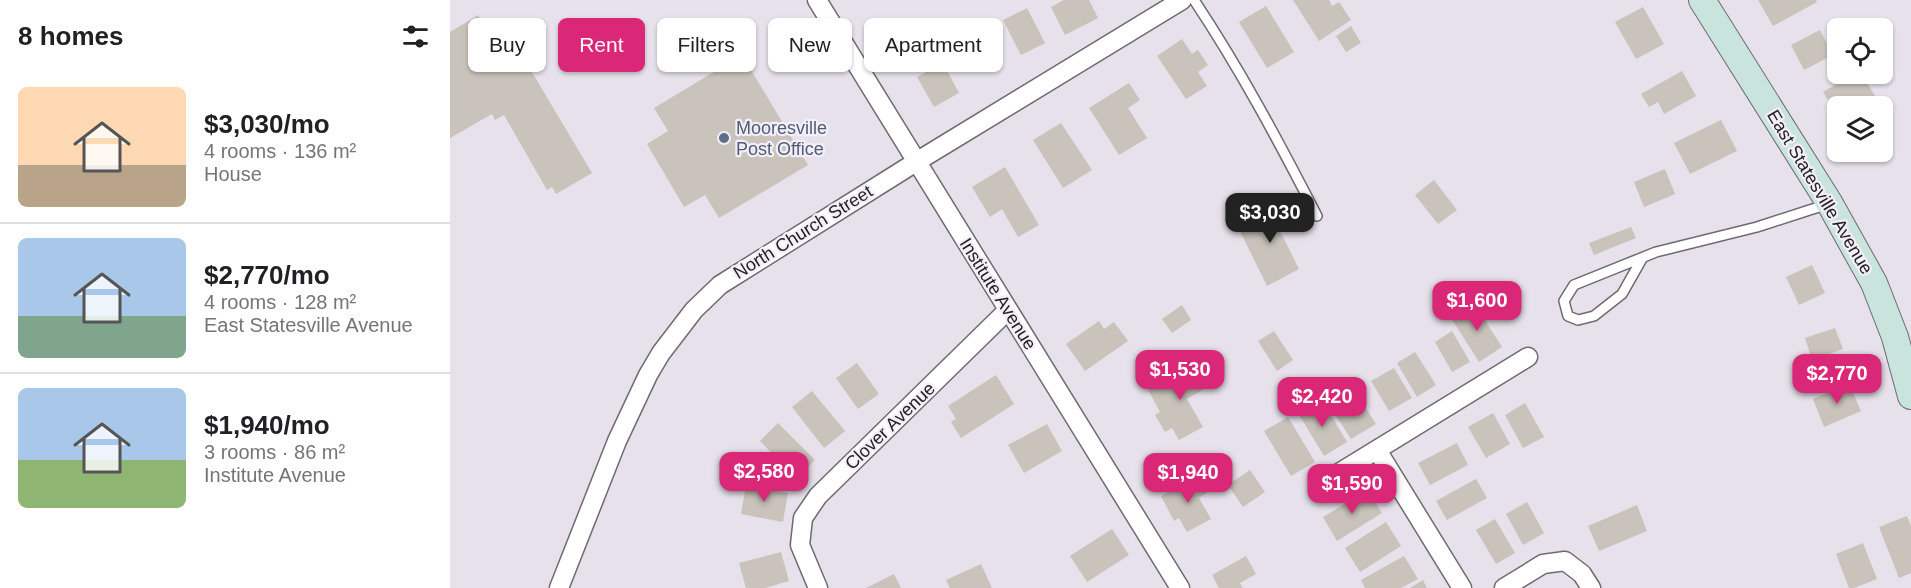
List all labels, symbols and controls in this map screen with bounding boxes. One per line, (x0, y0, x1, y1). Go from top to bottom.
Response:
chip: Buy (468, 18, 546, 72)
chip: Rent (558, 18, 645, 72)
chip: Filters (657, 18, 756, 72)
chip: New (768, 18, 852, 72)
chip: Apartment (864, 18, 1003, 72)
map controls (1827, 18, 1893, 162)
button: locate (1827, 18, 1893, 84)
icon: filters (399, 20, 432, 53)
text: 8 homes (18, 21, 124, 51)
button: layers (1827, 96, 1893, 162)
street label: East Statesville Avenue (1763, 106, 1877, 278)
text: $3,030/mo (204, 109, 330, 139)
icon: home (66, 111, 138, 183)
place label: Mooresville Post Office (736, 118, 827, 159)
marker: Mooresville Post Office (717, 131, 731, 145)
text: 4 rooms · 136 m² (204, 140, 356, 162)
text: House (204, 163, 262, 185)
street label: North Church Street (730, 181, 876, 283)
pin: $3,030 (1221, 193, 1319, 244)
text: $3,030 (1239, 201, 1301, 223)
street label: Institute Avenue (956, 235, 1040, 353)
text: $2,770/mo (204, 260, 330, 290)
icon: home (66, 262, 138, 334)
pin: $1,600 (1428, 281, 1526, 332)
text: $1,600 (1446, 289, 1508, 311)
text: 4 rooms · 128 m² (204, 291, 356, 313)
text: East Statesville Avenue (204, 314, 413, 336)
pin: $1,530 (1131, 350, 1229, 401)
pin: $2,770 (1788, 354, 1886, 405)
text: $1,530 (1149, 358, 1211, 380)
text: $2,770 (1806, 362, 1868, 384)
pin: $2,420 (1273, 377, 1371, 428)
street label: Clover Avenue (841, 378, 939, 474)
text: $2,420 (1291, 385, 1353, 407)
text: $1,940/mo (204, 410, 330, 440)
icon: home (66, 412, 138, 484)
text: 3 rooms · 86 m² (204, 441, 345, 463)
pin: $2,580 (715, 452, 813, 503)
pin: $1,940 (1139, 453, 1237, 504)
text: $2,580 (733, 460, 795, 482)
text: $1,940 (1157, 461, 1219, 483)
text: Institute Avenue (204, 464, 346, 486)
pin: $1,590 (1303, 464, 1401, 515)
text: $1,590 (1321, 472, 1383, 494)

